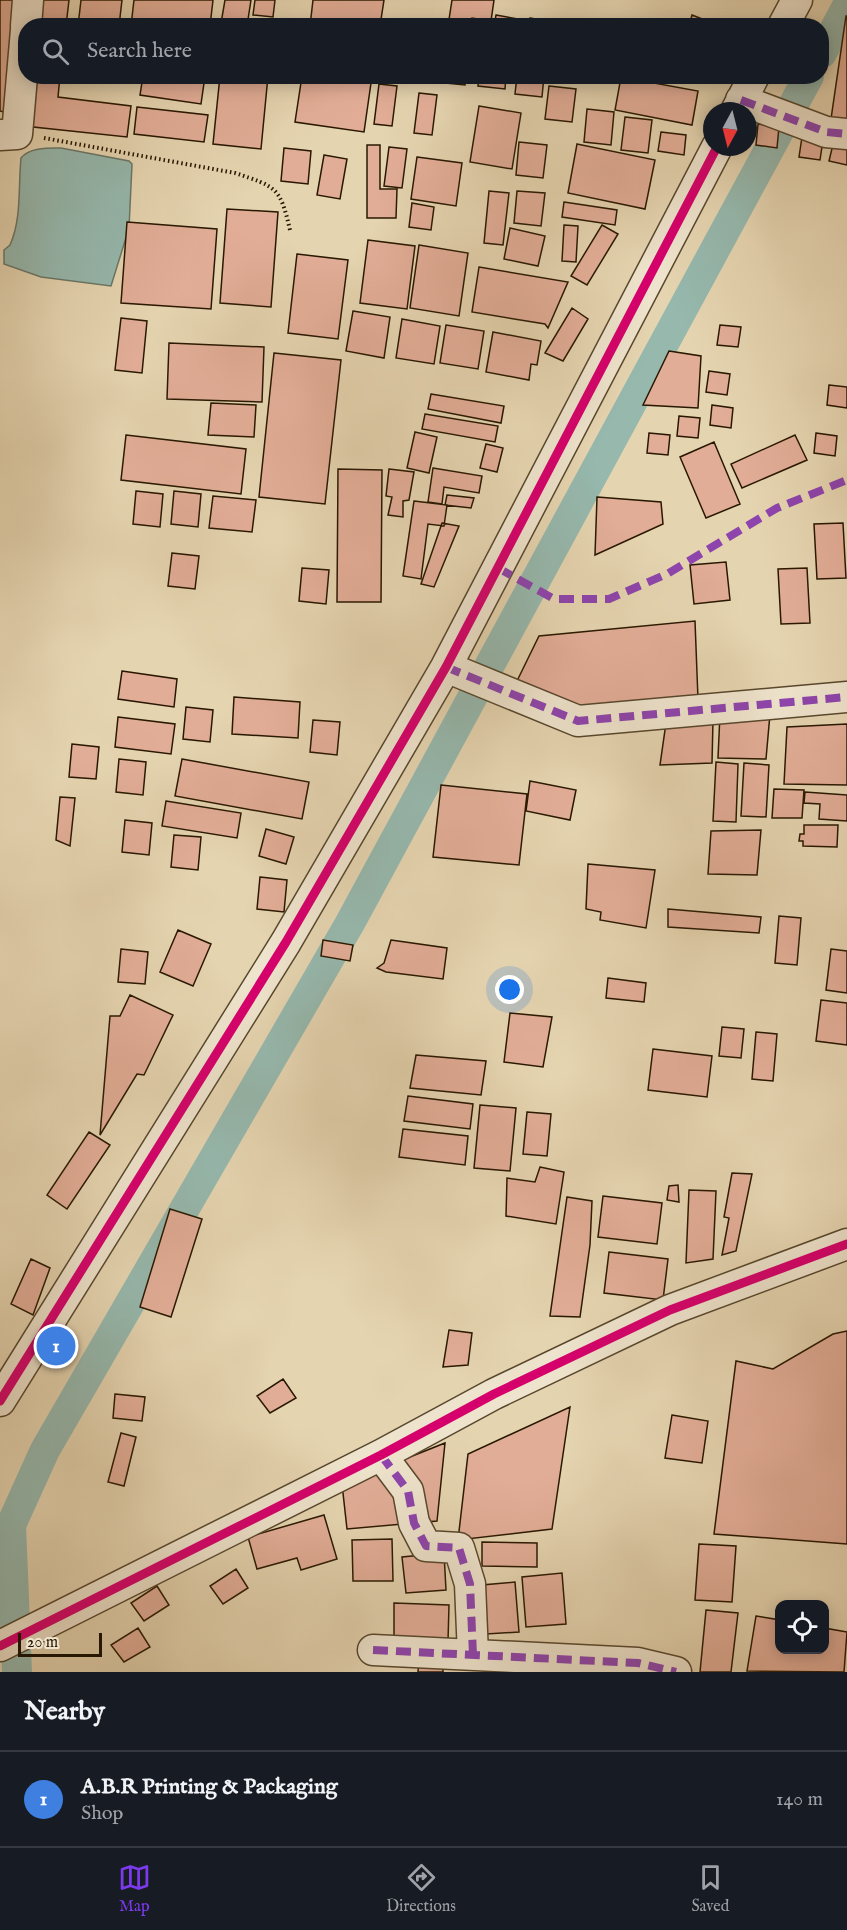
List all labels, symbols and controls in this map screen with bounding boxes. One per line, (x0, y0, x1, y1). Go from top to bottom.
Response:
search box (18, 18, 829, 84)
icon: search (39, 35, 72, 68)
text: Search here (87, 37, 192, 65)
north arrow (703, 102, 757, 156)
your location (495, 975, 524, 1004)
pin: 1 (36, 1324, 76, 1368)
map controls (775, 1600, 829, 1654)
button: locate (775, 1600, 829, 1654)
scale bar (18, 1630, 102, 1658)
text: 20 m (27, 1633, 58, 1653)
text: Nearby (24, 1695, 105, 1728)
text: A.B.R Printing & Packaging (81, 1773, 338, 1801)
text: 1 (40, 1787, 47, 1812)
text: 140 m (776, 1787, 823, 1812)
text: Shop (81, 1801, 123, 1826)
tab: Map (118, 1861, 151, 1917)
tab: Directions (386, 1861, 456, 1917)
tab: Saved (691, 1861, 729, 1917)

